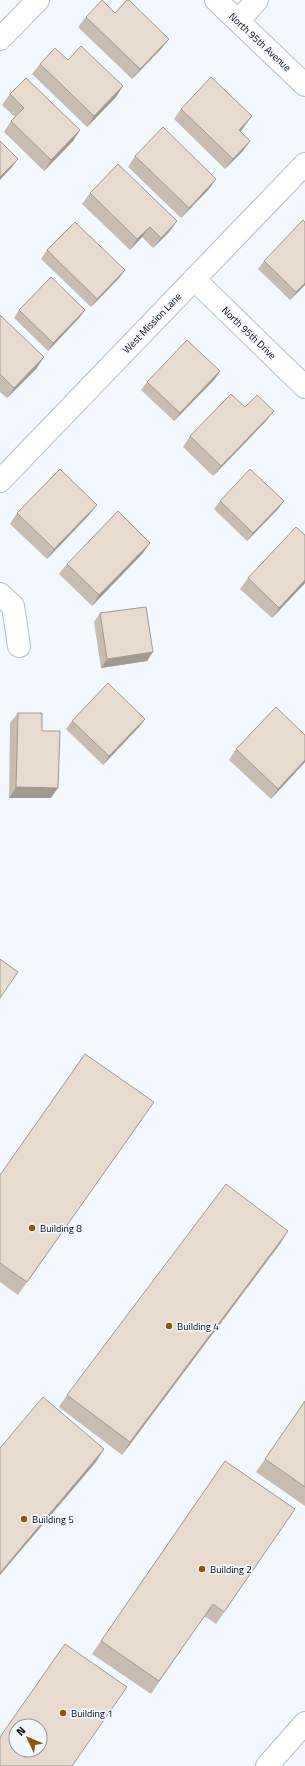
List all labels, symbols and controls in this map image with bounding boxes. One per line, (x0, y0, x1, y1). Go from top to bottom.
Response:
street label: North 95th Avenue (226, 9, 294, 75)
street label: West Mission Lane (119, 289, 185, 357)
street label: North 95th Drive (218, 303, 280, 363)
place label: Building 8 (40, 1221, 82, 1236)
marker: Building 8 (27, 1223, 37, 1233)
place label: Building 4 (177, 1319, 219, 1334)
marker: Building 4 (164, 1321, 174, 1331)
place label: Building 5 (32, 1512, 74, 1527)
marker: Building 5 (19, 1514, 29, 1524)
place label: Building 2 (210, 1562, 252, 1577)
marker: Building 2 (197, 1564, 207, 1574)
place label: Building 1 (71, 1706, 113, 1721)
marker: Building 1 (58, 1708, 68, 1718)
north arrow (8, 1718, 48, 1758)
text: N (12, 1723, 29, 1739)

